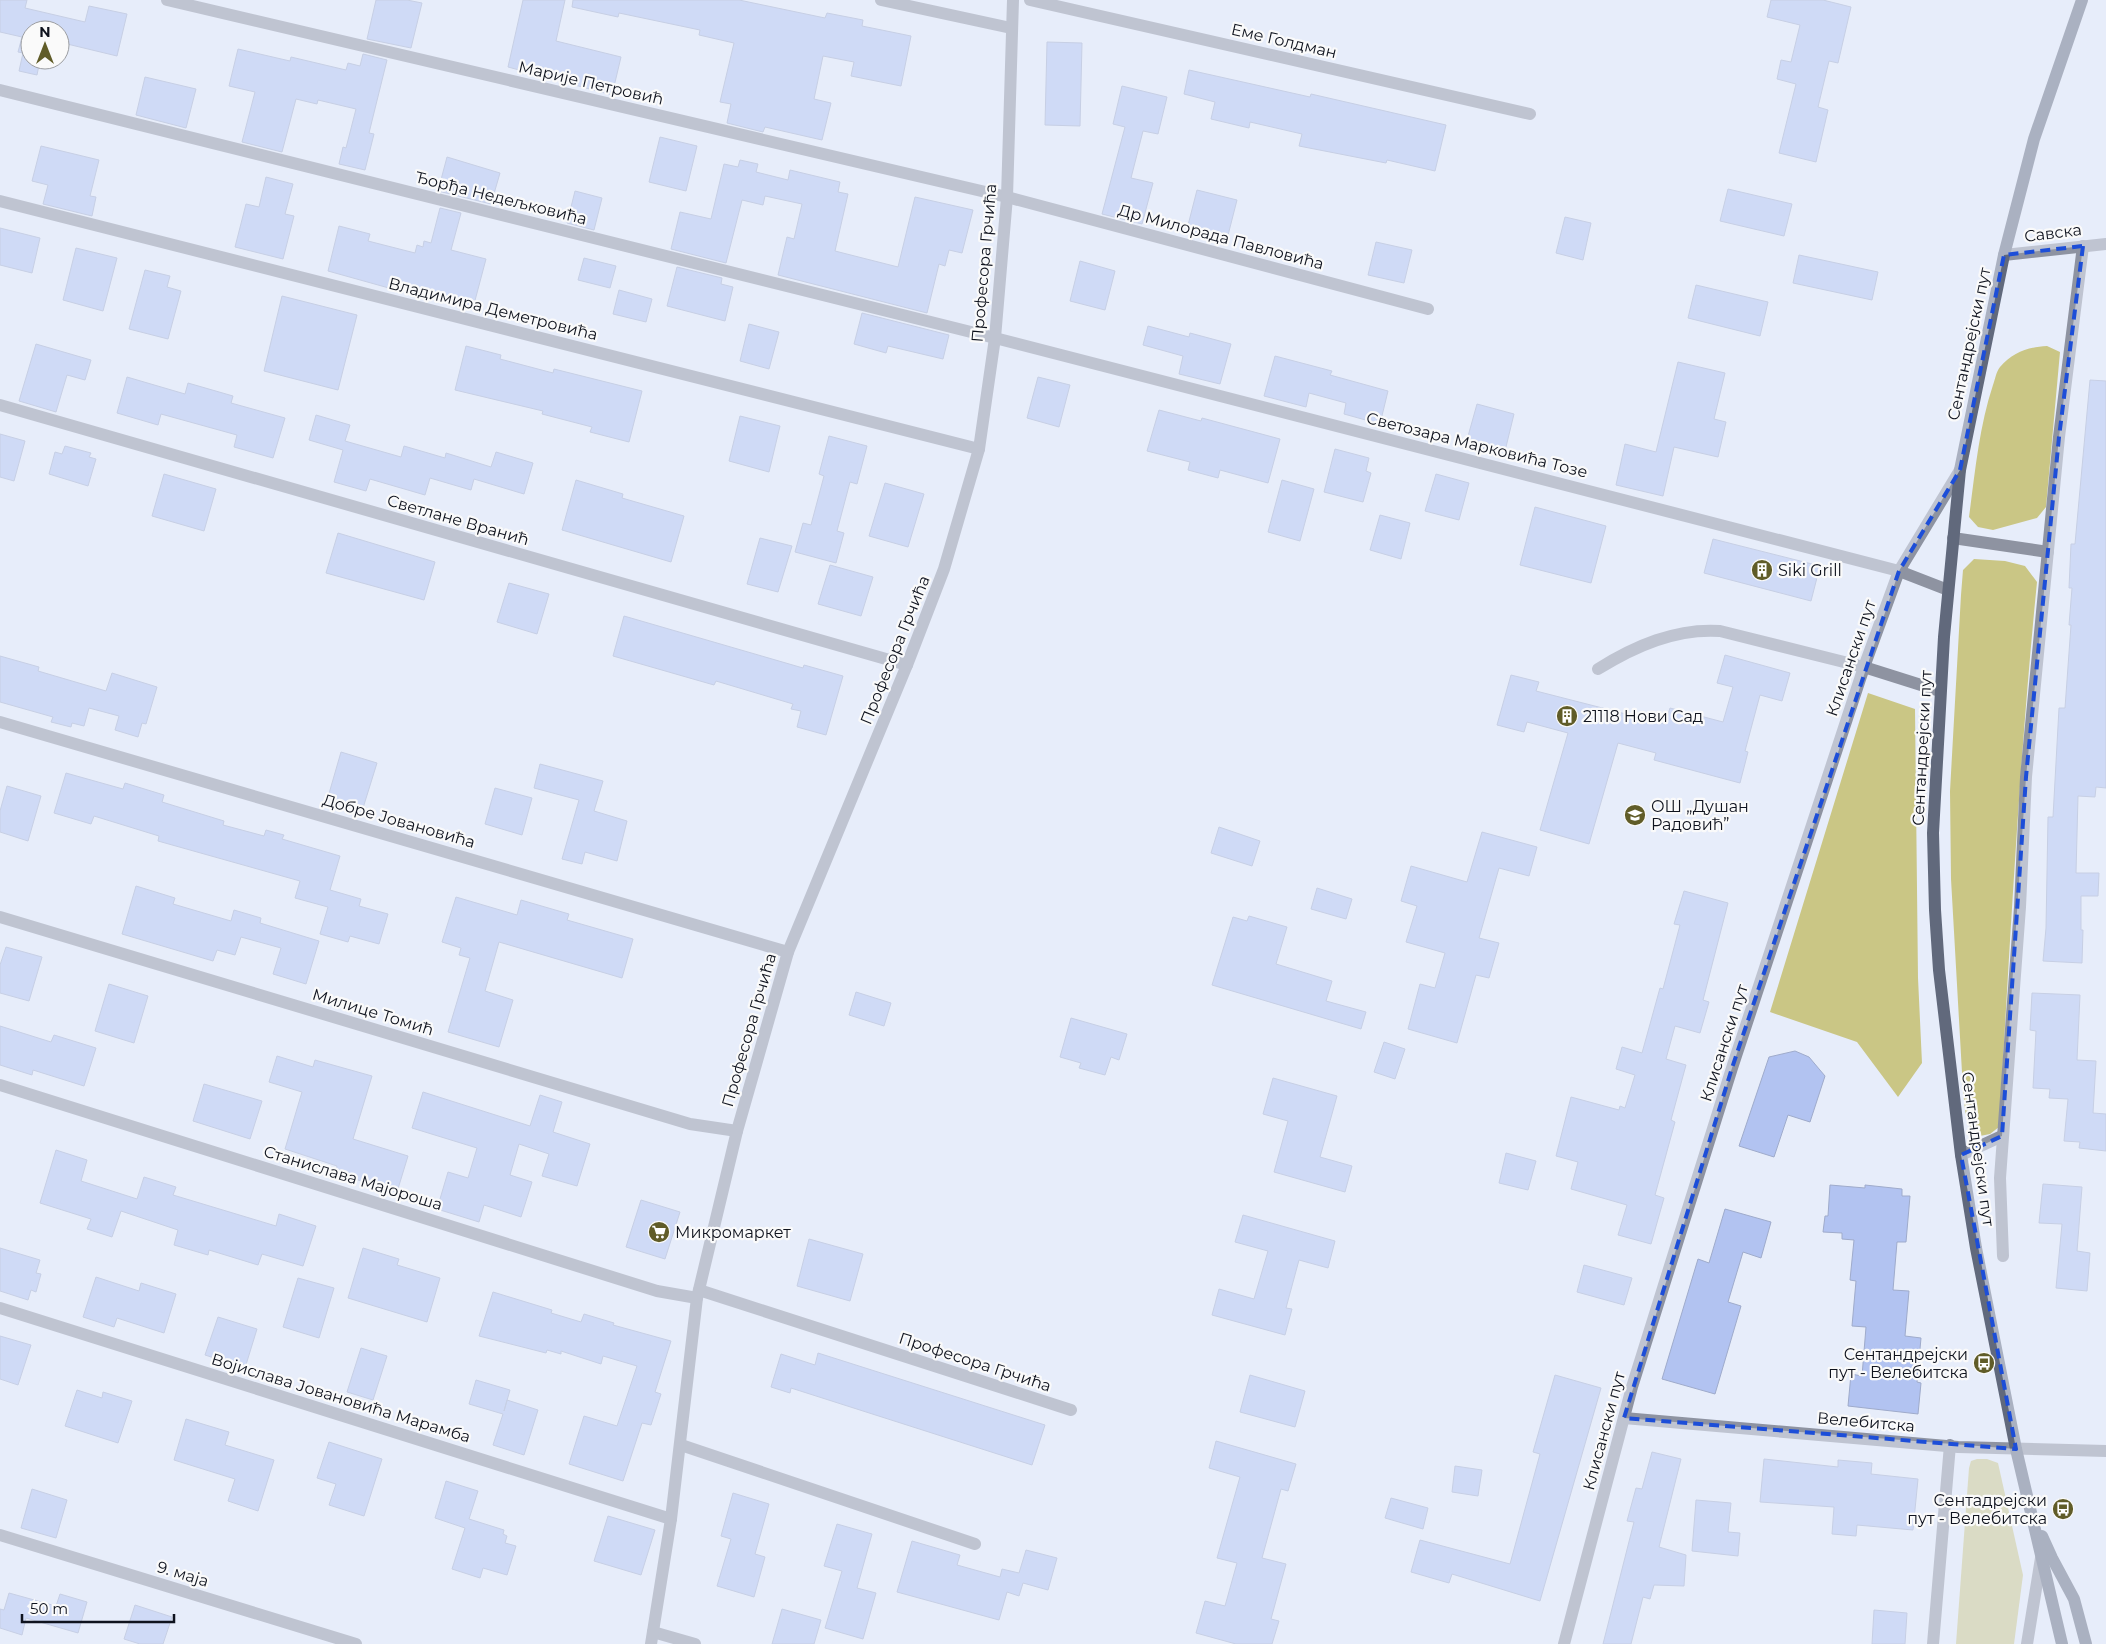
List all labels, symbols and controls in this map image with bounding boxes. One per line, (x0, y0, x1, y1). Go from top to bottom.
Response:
north arrow (20, 20, 70, 70)
street label: Еме Голдман (1229, 20, 1339, 62)
text: N (39, 23, 51, 41)
street label: Марије Петровић (517, 57, 665, 109)
street label: Ђорђа Недељковића (413, 167, 589, 229)
street label: Професора Грчића (968, 183, 1000, 343)
street label: Др Милорада Павловића (1116, 200, 1326, 274)
street label: Савска (2023, 220, 2083, 246)
street label: Сентандрејски пут (1944, 265, 1995, 422)
street label: Владимира Деметровића (386, 274, 600, 344)
street label: Светозара Марковића Тозе (1364, 408, 1590, 482)
street label: Светлане Вранић (385, 491, 531, 549)
building icon: Siki Grill (1750, 558, 1774, 582)
place label: Siki Grill (1778, 561, 1842, 580)
street label: Професора Грчића (856, 573, 934, 727)
street label: Клисански пут (1822, 597, 1880, 719)
street label: Сентандрејски пут (1908, 669, 1936, 826)
building icon: 21118 Нови Сад (1555, 704, 1579, 728)
place label: 21118 Нови Сад (1583, 707, 1703, 726)
street label: Добре Јовановића (321, 790, 477, 852)
place label: ОШ „Душан Радовић” (1651, 797, 1749, 834)
school or university icon: ОШ „Душан Радовић” (1623, 803, 1647, 827)
street label: Професора Грчића (718, 951, 780, 1109)
street label: Клисански пут (1696, 982, 1752, 1104)
street label: Милице Томић (310, 985, 436, 1039)
street label: Сентандрејски пут (1958, 1071, 1998, 1228)
street label: Станислава Мајороша (261, 1142, 445, 1214)
supermarket icon: Микромаркет (647, 1220, 671, 1244)
place label: Микромаркет (675, 1223, 791, 1242)
street label: Професора Грчића (896, 1328, 1054, 1396)
place label: Сентандрејски пут - Велебитска (1828, 1345, 1968, 1382)
street label: Војислава Јовановића Марамба (209, 1349, 473, 1447)
bus stop icon: Сентандрејски пут - Велебитска (1972, 1351, 1996, 1375)
street label: Клисански пут (1579, 1369, 1629, 1492)
street label: Велебитска (1816, 1408, 1916, 1436)
place label: Сентадрејски пут - Велебитска (1907, 1491, 2047, 1528)
bus stop icon: Сентадрејски пут - Велебитска (2051, 1497, 2075, 1521)
street label: 9. маја (155, 1557, 211, 1591)
scale bar (22, 1592, 175, 1624)
text: 50 m (30, 1599, 68, 1618)

